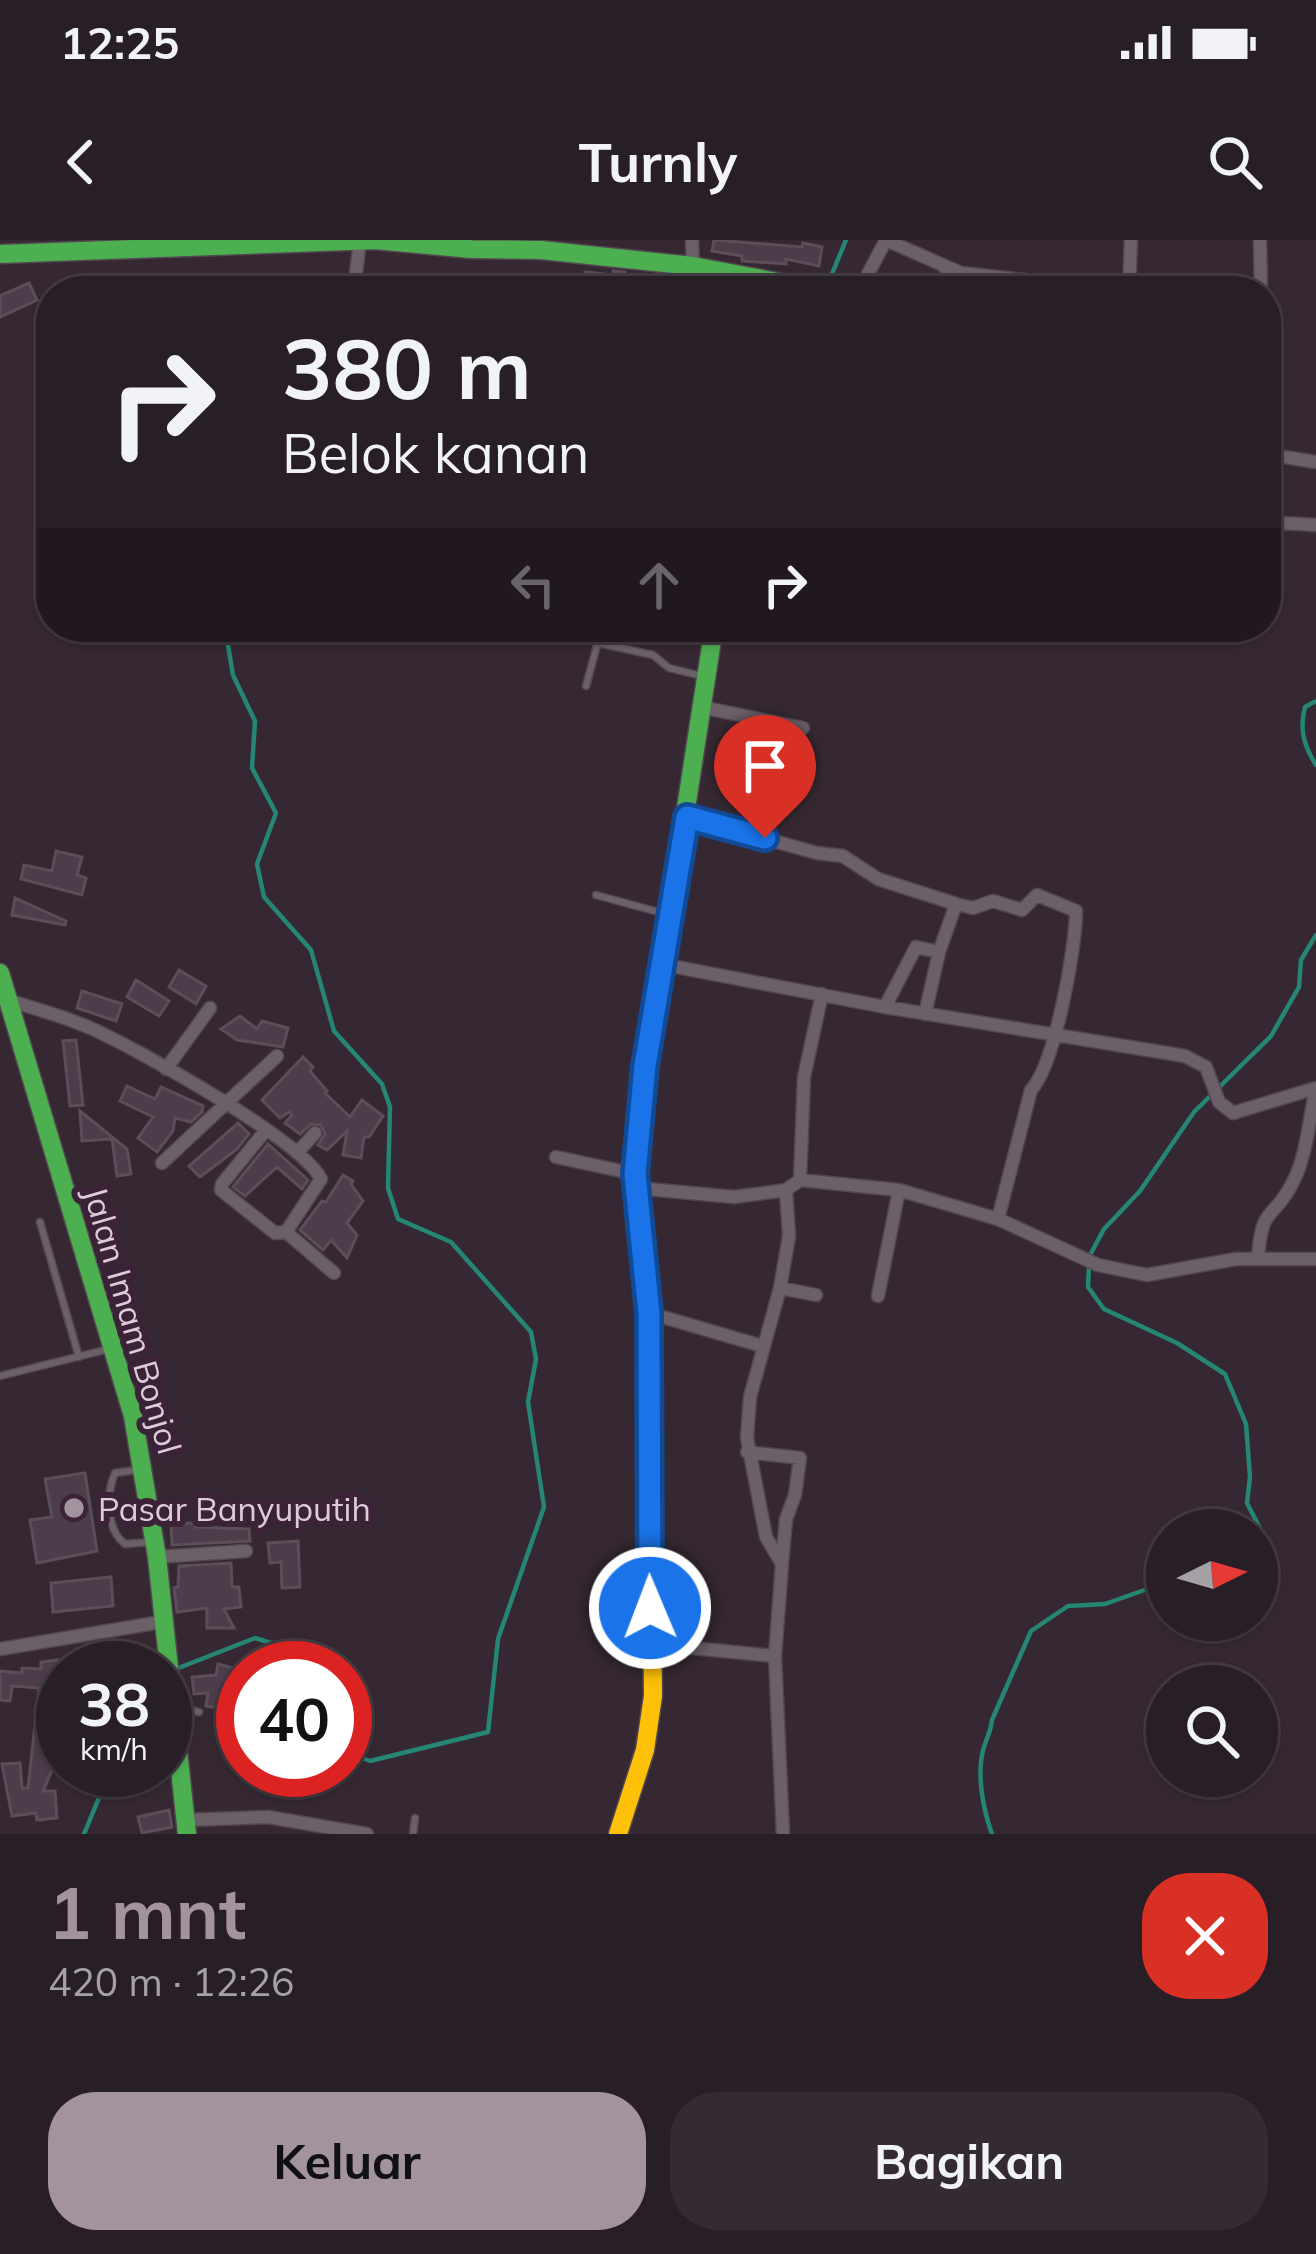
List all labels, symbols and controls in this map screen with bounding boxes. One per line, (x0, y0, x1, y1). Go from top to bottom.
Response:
text: 12:25 (60, 14, 179, 70)
text: Turnly (579, 128, 737, 196)
icon: back (48, 129, 114, 195)
icon: search (1202, 129, 1268, 195)
text: 380 m (282, 315, 532, 420)
icon: right (84, 324, 240, 480)
text: Belok kanan (282, 419, 589, 487)
icon: left (500, 552, 566, 618)
icon: ahead (626, 552, 692, 618)
icon: right (752, 552, 818, 618)
pin (714, 715, 816, 838)
icon: arrive (732, 733, 798, 799)
street label: Jalan Imam Bonjol (75, 1182, 191, 1458)
place label: Pasar Banyuputih (98, 1488, 371, 1529)
marker: Pasar Banyuputih (61, 1495, 87, 1521)
north arrow (1146, 1509, 1278, 1641)
map controls (1146, 1509, 1278, 1797)
position arrow (587, 1545, 713, 1671)
speed limit sign: 40 (216, 1641, 372, 1797)
button: search (1146, 1665, 1278, 1797)
text: 38 (78, 1666, 150, 1741)
text: km/h (80, 1730, 148, 1768)
text: 1 mnt (48, 1867, 246, 1957)
button: close (1142, 1873, 1268, 1999)
text: 420 m · 12:26 (48, 1957, 294, 2006)
button: Keluar (48, 2092, 646, 2230)
button: Bagikan (670, 2092, 1268, 2230)

